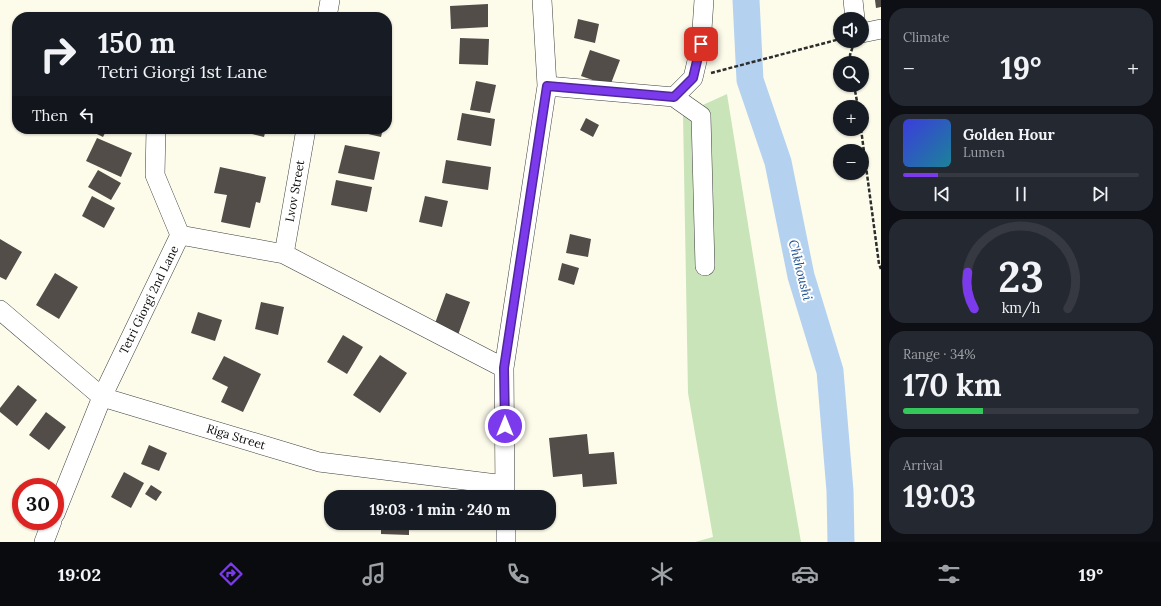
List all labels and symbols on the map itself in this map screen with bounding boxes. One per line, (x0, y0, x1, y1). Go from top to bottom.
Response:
pin (684, 27, 718, 61)
street label: Lvov Street (282, 158, 307, 223)
water label: Chkhoushi (785, 238, 816, 303)
street label: Tetri Giorgi 2nd Lane (116, 242, 182, 357)
position arrow (484, 405, 526, 447)
street label: Riga Street (205, 420, 268, 453)
speed limit sign: 30 (12, 478, 64, 530)

